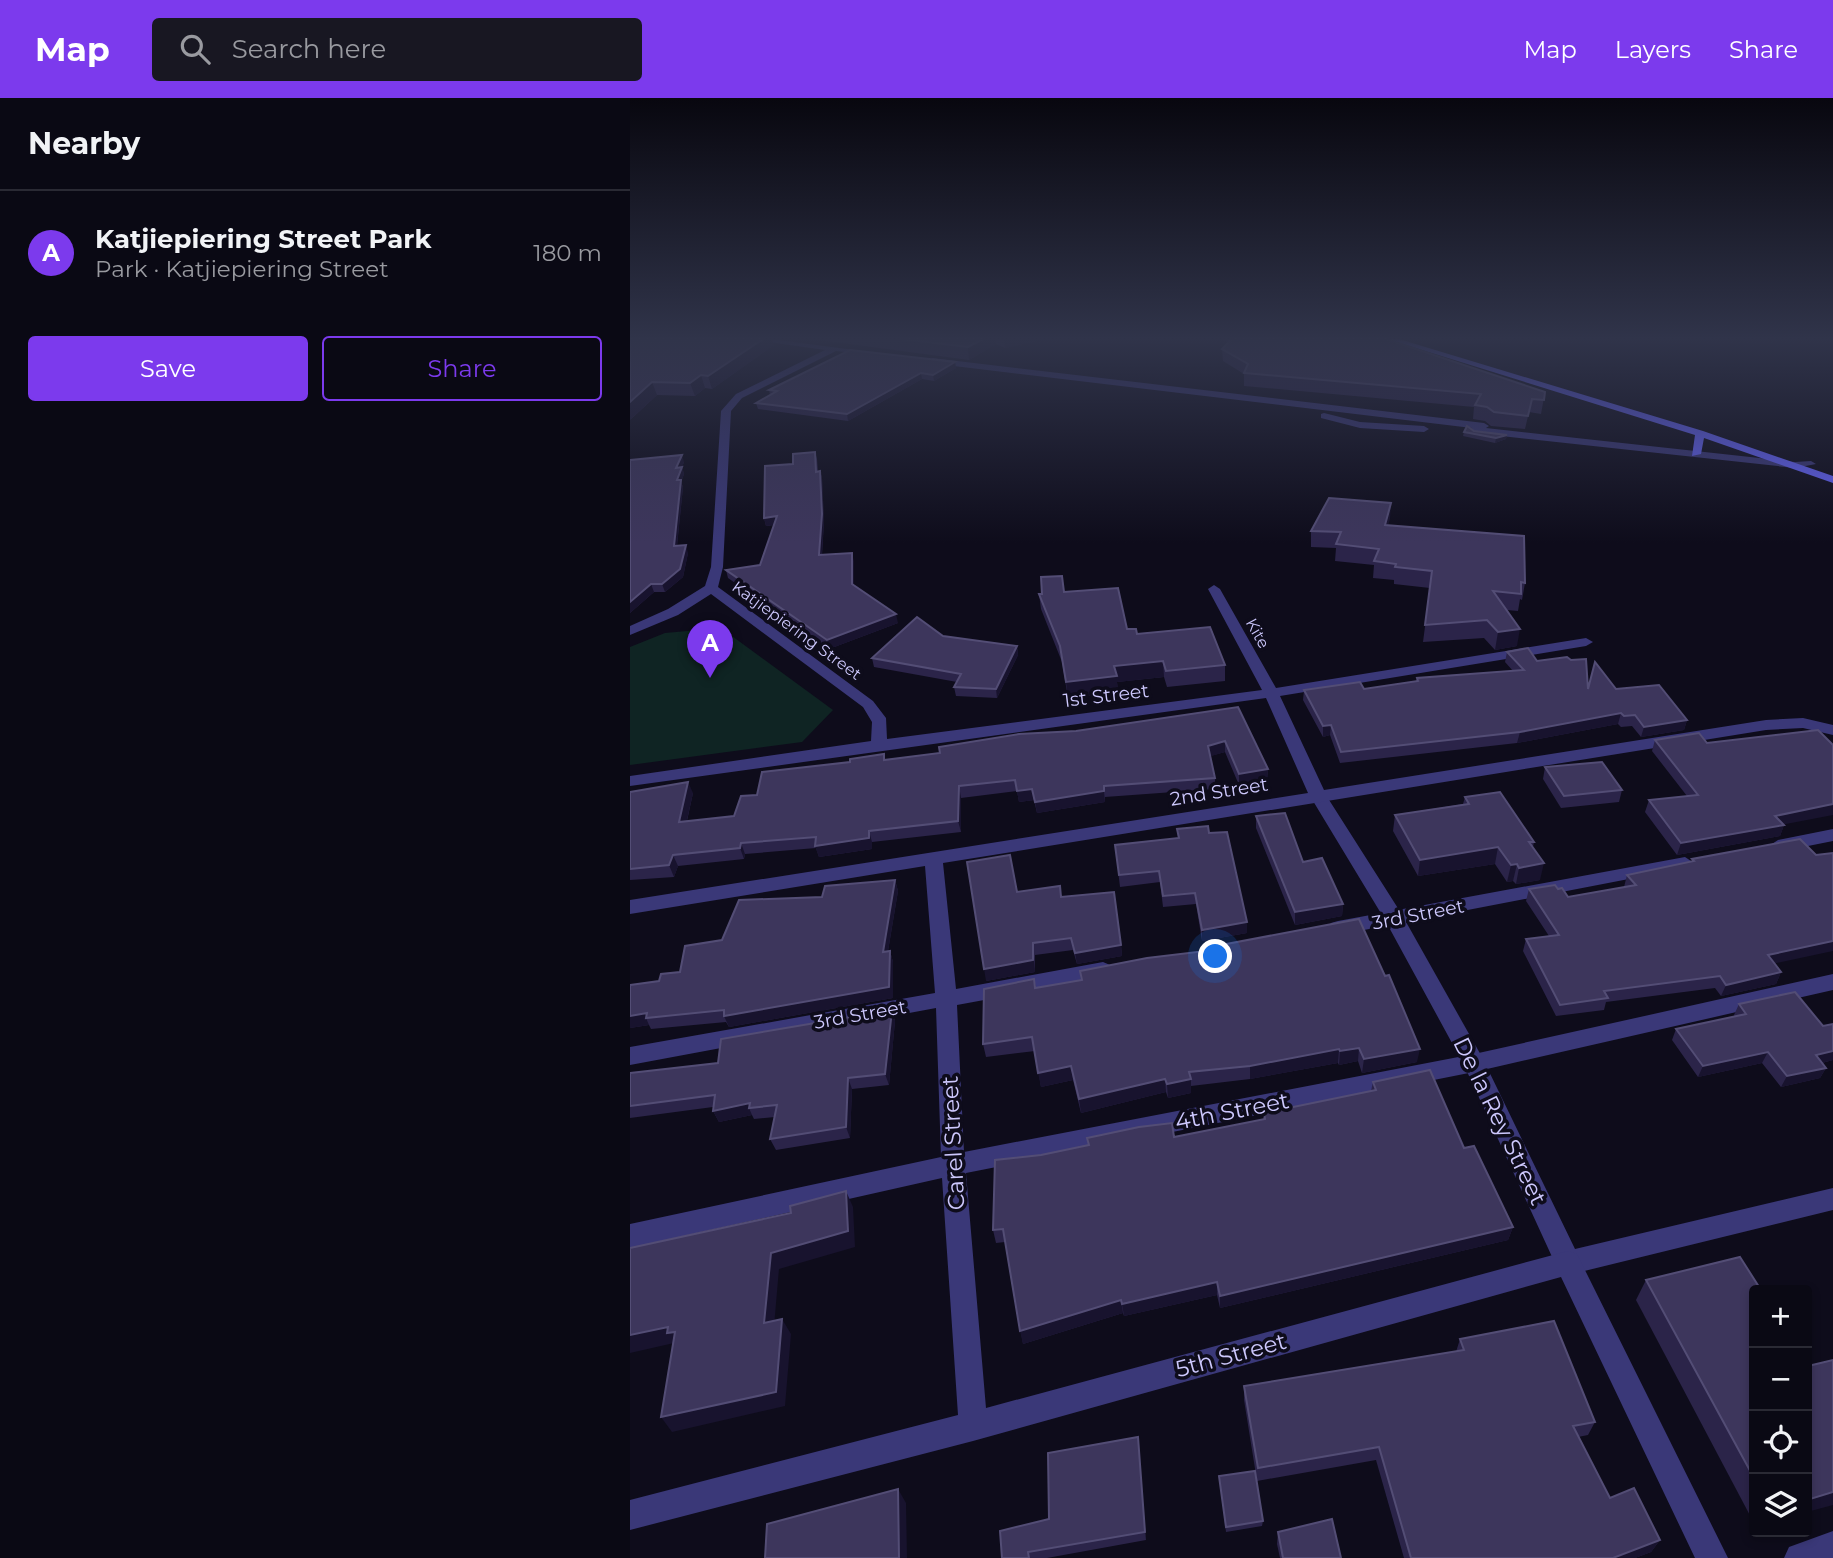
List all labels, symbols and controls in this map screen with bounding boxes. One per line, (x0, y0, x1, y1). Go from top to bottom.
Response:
search box (152, 18, 642, 81)
text: Map (35, 29, 110, 69)
icon: search (176, 30, 214, 68)
text: Search here (232, 33, 386, 65)
text: Map (1523, 35, 1577, 64)
text: Layers (1615, 35, 1691, 64)
text: Share (1729, 35, 1798, 64)
text: Nearby (28, 125, 140, 162)
text: Katjiepiering Street Park (95, 223, 431, 255)
text: A (42, 239, 60, 267)
text: 180 m (533, 239, 602, 267)
text: Park · Katjiepiering Street (95, 255, 388, 283)
button: Save (28, 336, 308, 401)
button: Share (322, 336, 602, 401)
street label: Katjiepiering Street (728, 577, 865, 684)
street label: Kite (1242, 615, 1273, 652)
pin: A (687, 620, 733, 678)
street label: 1st Street (1062, 679, 1151, 712)
street label: 2nd Street (1168, 772, 1270, 811)
street label: 3rd Street (1370, 894, 1466, 935)
your location (1198, 939, 1232, 973)
street label: 3rd Street (812, 995, 908, 1034)
street label: De la Rey Street (1447, 1033, 1553, 1209)
street label: Carel Street (936, 1075, 970, 1211)
street label: 4th Street (1173, 1086, 1291, 1136)
map controls (1749, 1285, 1812, 1537)
button: + (1749, 1285, 1812, 1348)
street label: 5th Street (1173, 1327, 1289, 1383)
button: − (1749, 1348, 1812, 1411)
button: locate (1749, 1411, 1812, 1474)
button: layers (1749, 1474, 1812, 1537)

